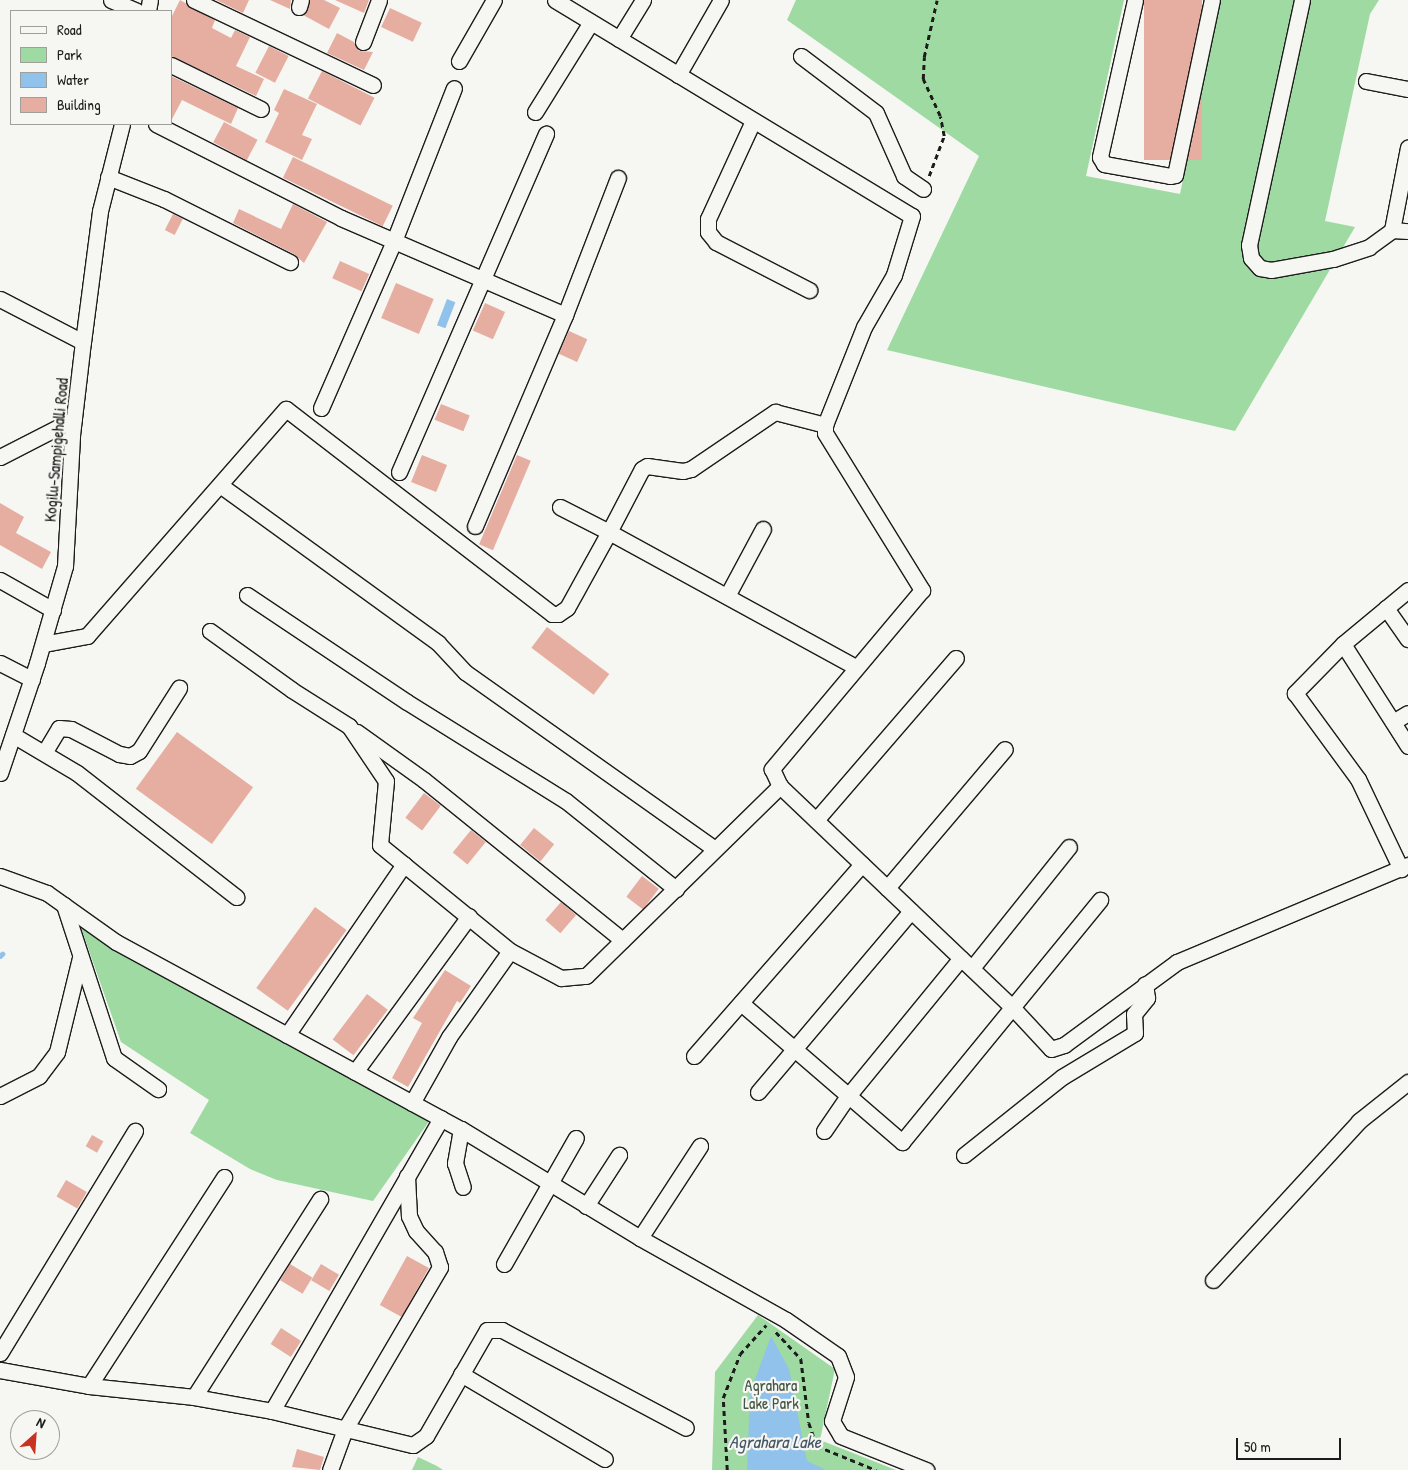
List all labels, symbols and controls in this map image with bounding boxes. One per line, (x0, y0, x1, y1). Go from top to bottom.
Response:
legend (10, 10, 172, 125)
text: Road (57, 19, 82, 40)
text: Park (57, 44, 82, 65)
text: Water (57, 69, 89, 90)
text: Building (57, 94, 101, 115)
street label: Kogilu-Sampigehalli Road (40, 377, 72, 523)
park label: Agrahara Lake Park (743, 1375, 799, 1413)
north arrow (10, 1410, 60, 1460)
text: N (34, 1412, 49, 1432)
scale bar (1238, 1428, 1343, 1460)
water label: Agrahara Lake (729, 1431, 821, 1453)
text: 50 m (1244, 1436, 1271, 1457)

